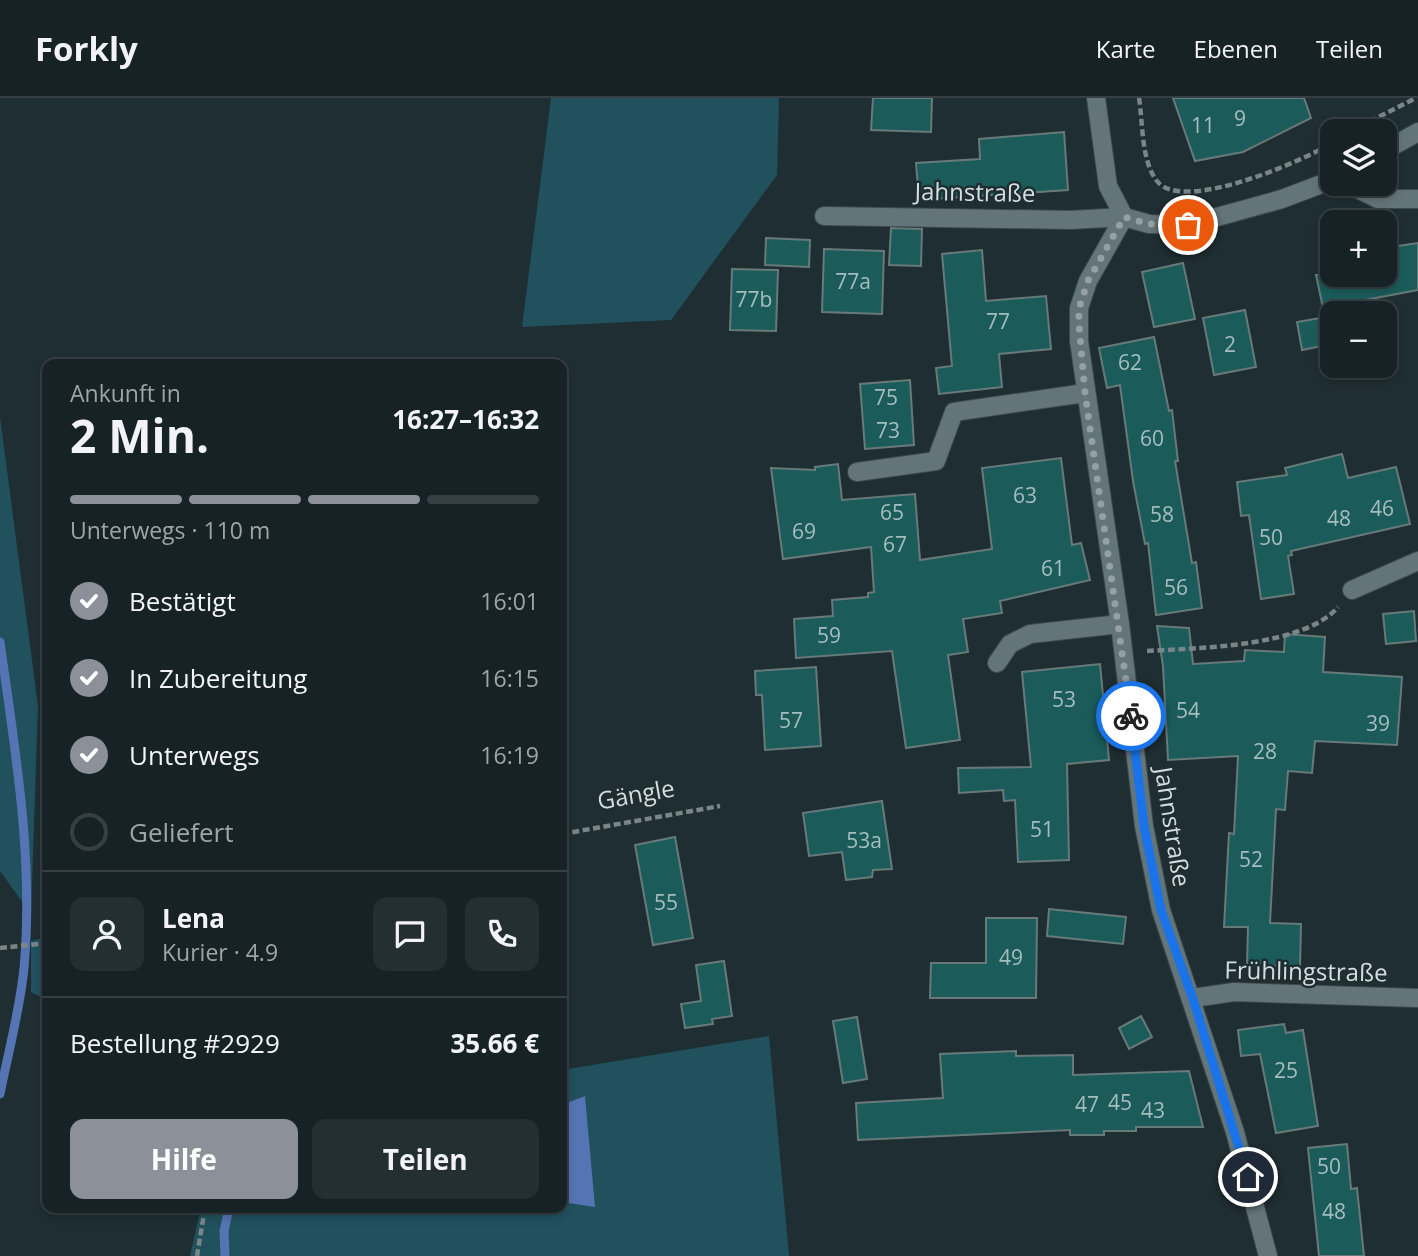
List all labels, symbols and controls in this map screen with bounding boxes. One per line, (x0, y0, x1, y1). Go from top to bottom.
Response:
text: Forkly (35, 26, 138, 71)
text: Karte (1096, 32, 1156, 65)
text: Ebenen (1194, 32, 1278, 65)
text: Teilen (1316, 32, 1383, 65)
house number: 9 (1234, 104, 1246, 132)
house number: 11 (1191, 111, 1215, 139)
map controls (1320, 119, 1397, 378)
button: layers (1320, 119, 1397, 196)
street label: Jahnstraße (912, 174, 1036, 209)
pin (1158, 195, 1218, 255)
icon: bag (1169, 206, 1207, 244)
button: + (1320, 210, 1397, 287)
house number: 77a (835, 267, 871, 295)
house number: 77b (736, 285, 772, 313)
button: − (1320, 301, 1397, 378)
house number: 77 (986, 307, 1010, 335)
house number: 2 (1224, 330, 1236, 358)
house number: 62 (1118, 348, 1142, 376)
text: Ankunft in (70, 377, 181, 409)
house number: 75 (874, 383, 898, 411)
text: 16:27–16:32 (392, 401, 539, 437)
text: 2 Min. (70, 404, 209, 466)
house number: 73 (876, 416, 900, 444)
house number: 60 (1140, 424, 1164, 452)
house number: 63 (1013, 481, 1037, 509)
house number: 46 (1370, 494, 1394, 522)
house number: 65 (880, 498, 904, 526)
house number: 58 (1150, 500, 1174, 528)
house number: 48 (1327, 504, 1351, 532)
text: Unterwegs · 110 m (70, 514, 270, 546)
house number: 69 (792, 517, 816, 545)
house number: 50 (1259, 523, 1283, 551)
house number: 67 (883, 530, 907, 558)
house number: 61 (1041, 554, 1065, 582)
house number: 56 (1164, 573, 1188, 601)
icon: check (70, 582, 108, 620)
text: Bestätigt (129, 583, 236, 619)
text: 16:01 (480, 585, 539, 617)
house number: 59 (817, 621, 841, 649)
icon: check (70, 659, 108, 697)
text: In Zubereitung (129, 660, 307, 696)
text: 16:15 (480, 662, 539, 694)
courier (1096, 681, 1166, 751)
house number: 53 (1052, 685, 1076, 713)
house number: 54 (1176, 696, 1200, 724)
icon: bike (1112, 697, 1150, 735)
house number: 57 (779, 706, 803, 734)
house number: 39 (1366, 709, 1390, 737)
icon: check (70, 736, 108, 774)
text: Unterwegs (129, 737, 260, 773)
house number: 28 (1253, 737, 1277, 765)
text: 16:19 (480, 739, 539, 771)
street label: Jahnstraße (1147, 763, 1199, 889)
street label: Gängle (594, 770, 677, 817)
text: Geliefert (129, 814, 233, 850)
house number: 51 (1030, 815, 1054, 843)
house number: 53a (846, 826, 882, 854)
house number: 52 (1239, 845, 1263, 873)
house number: 55 (654, 888, 678, 916)
button: person (70, 897, 144, 971)
button: chat (373, 897, 447, 971)
button: phone (465, 897, 539, 971)
text: Lena (162, 900, 225, 936)
text: Kurier · 4.9 (162, 936, 278, 968)
house number: 49 (999, 943, 1023, 971)
street label: Frühlingstraße (1224, 953, 1388, 988)
text: Bestellung #2929 (70, 1025, 280, 1061)
text: 35.66 € (451, 1025, 539, 1061)
house number: 25 (1274, 1056, 1298, 1084)
house number: 45 (1108, 1088, 1132, 1116)
house number: 47 (1075, 1090, 1099, 1118)
house number: 43 (1141, 1096, 1165, 1124)
button: Hilfe (70, 1119, 298, 1199)
button: Teilen (312, 1119, 539, 1199)
pin (1218, 1147, 1278, 1207)
house number: 50 (1317, 1152, 1341, 1180)
icon: home (1229, 1158, 1267, 1196)
house number: 48 (1322, 1197, 1346, 1225)

